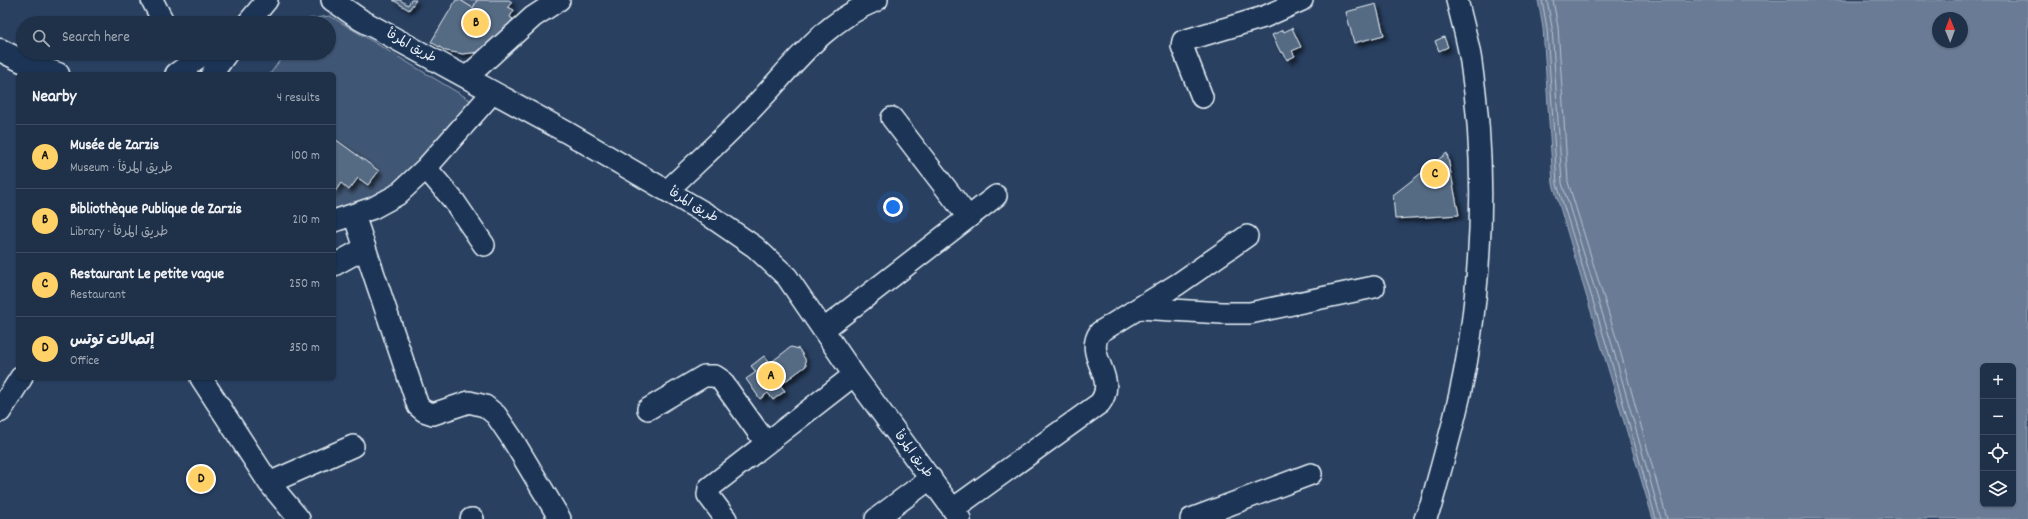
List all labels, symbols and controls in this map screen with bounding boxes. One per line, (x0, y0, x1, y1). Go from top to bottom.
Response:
pin: B (463, 8, 489, 38)
north arrow (1932, 12, 1968, 48)
search box (16, 16, 336, 60)
street label: طريق المرفأ (382, 25, 440, 69)
icon: search (30, 27, 52, 49)
text: Search here (62, 27, 130, 49)
text: Nearby (32, 86, 76, 110)
text: 4 results (277, 89, 320, 108)
text: Musée de Zarzis (70, 135, 159, 157)
text: A (41, 147, 49, 166)
text: 100 m (291, 147, 320, 166)
text: Museum · طريق المرفأ (70, 159, 173, 178)
pin: C (1422, 159, 1448, 189)
street label: طريق المرفأ (665, 184, 721, 228)
your location (883, 197, 903, 217)
text: Bibliothèque Publique de Zarzis (70, 199, 242, 221)
text: B (42, 211, 48, 230)
text: 210 m (292, 211, 320, 230)
text: Library · طريق المرفأ (70, 223, 168, 242)
text: Restaurant Le petite vague (70, 264, 224, 286)
text: C (42, 275, 48, 294)
text: 250 m (289, 275, 320, 294)
text: Restaurant (70, 286, 126, 305)
text: إتصالات توتس (70, 330, 154, 352)
text: D (42, 339, 48, 358)
text: 350 m (289, 339, 320, 358)
text: Office (70, 352, 99, 371)
pin: A (758, 361, 784, 391)
map controls (1980, 363, 2016, 507)
button: + (1980, 363, 2016, 399)
button: − (1980, 399, 2016, 435)
street label: طريق المرفأ (889, 427, 937, 483)
button: locate (1980, 435, 2016, 471)
pin: D (188, 464, 214, 494)
button: layers (1980, 471, 2016, 507)

